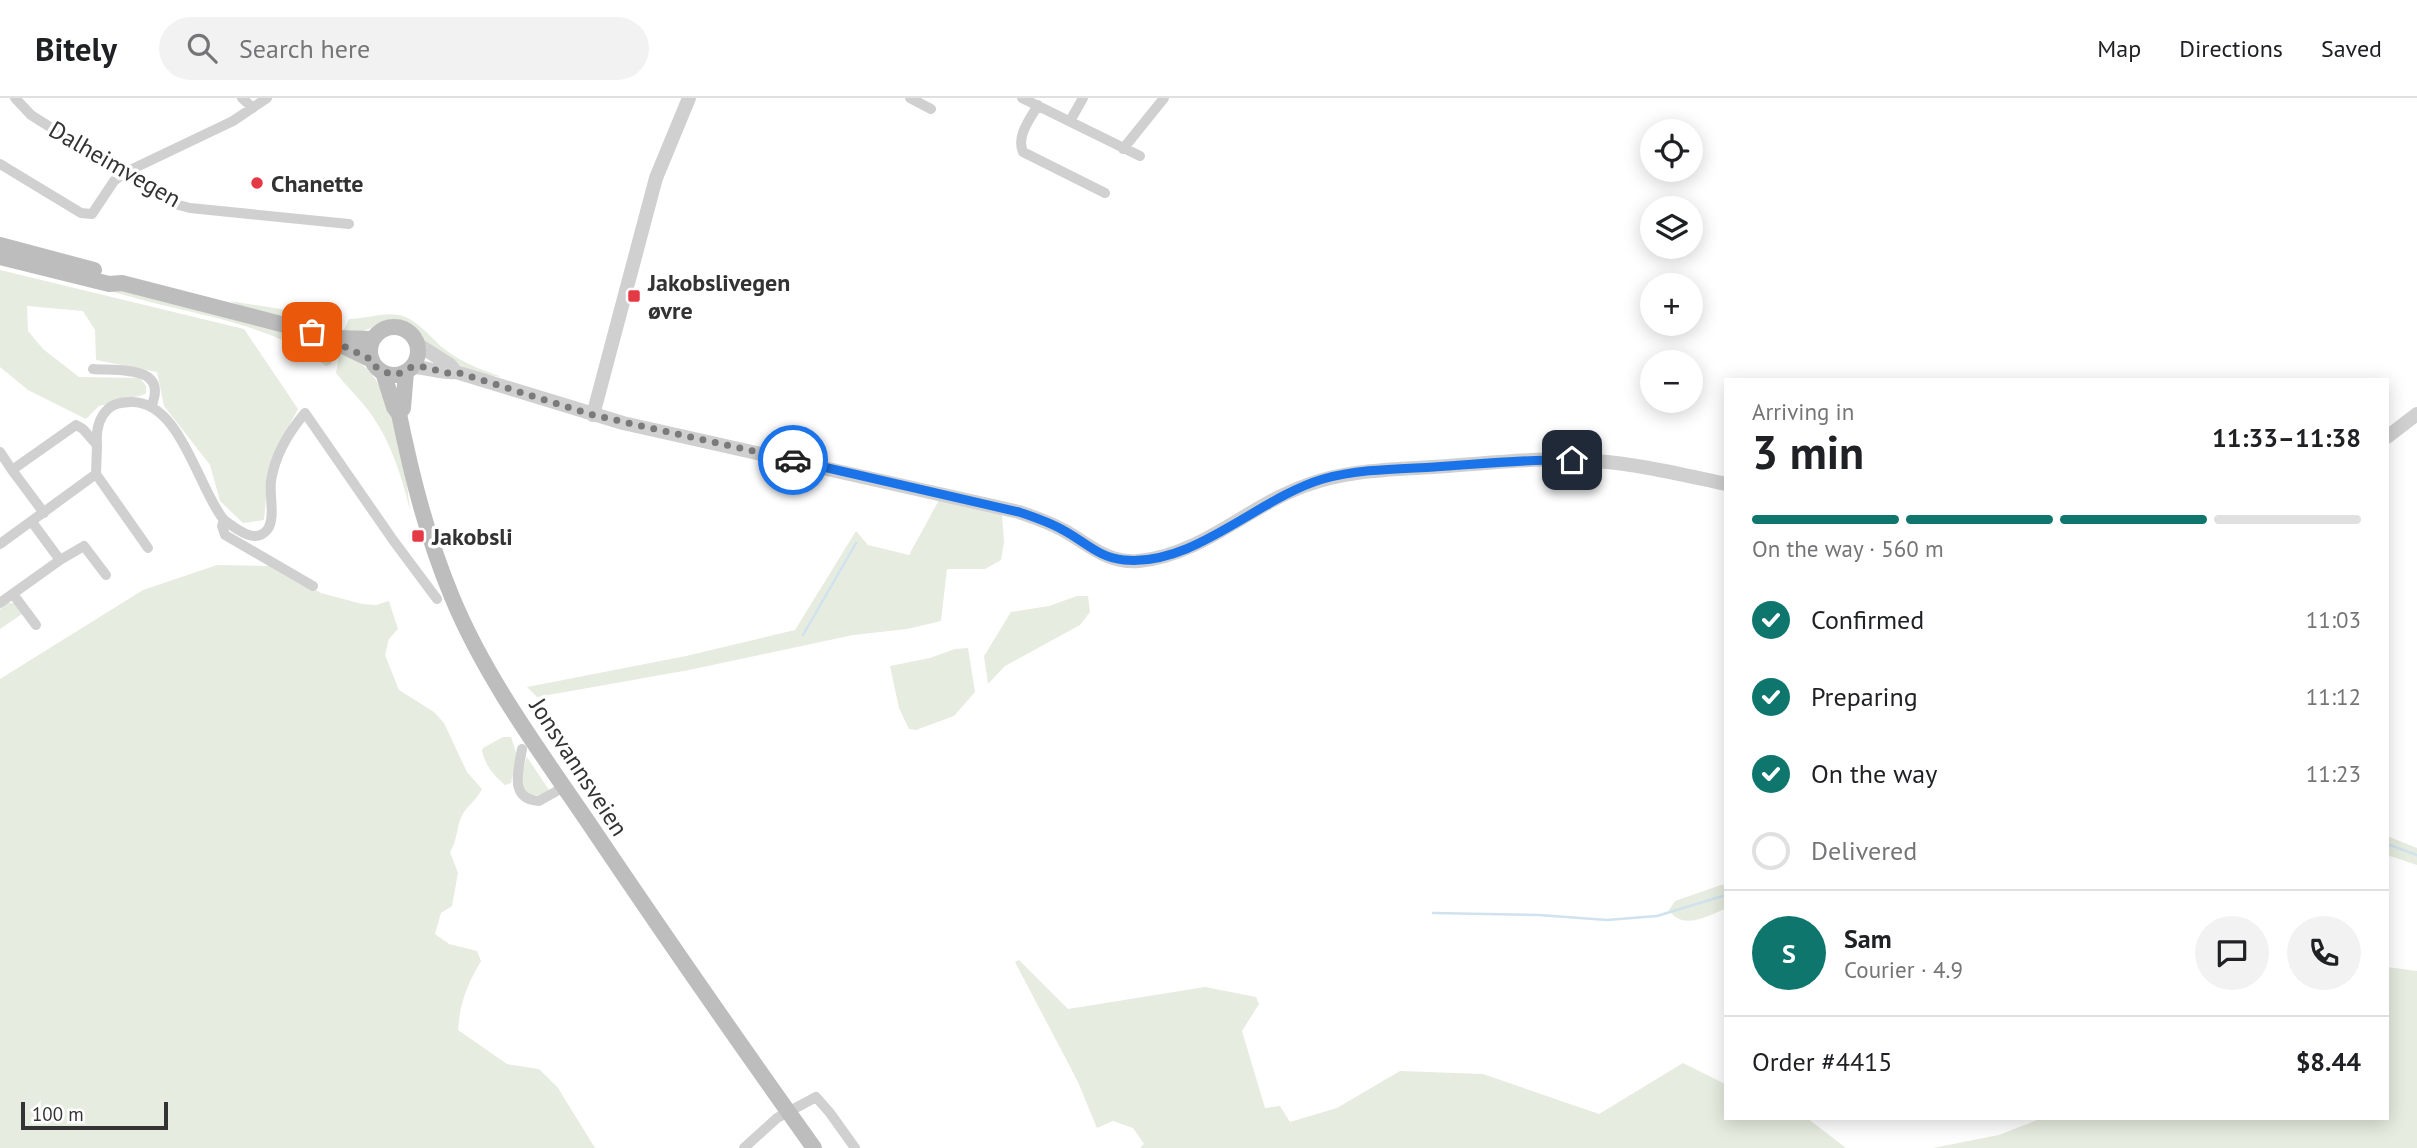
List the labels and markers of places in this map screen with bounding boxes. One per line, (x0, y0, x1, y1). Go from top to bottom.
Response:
place label: Chanette (271, 168, 363, 199)
marker: Chanette (249, 175, 265, 191)
place label: Jakobslivegen øvre (647, 267, 790, 326)
marker: Jakobslivegen øvre (626, 288, 642, 304)
pin (282, 302, 342, 362)
pin (1542, 430, 1602, 490)
place label: Jakobsli (431, 521, 513, 552)
marker: Jakobsli (410, 528, 426, 544)

